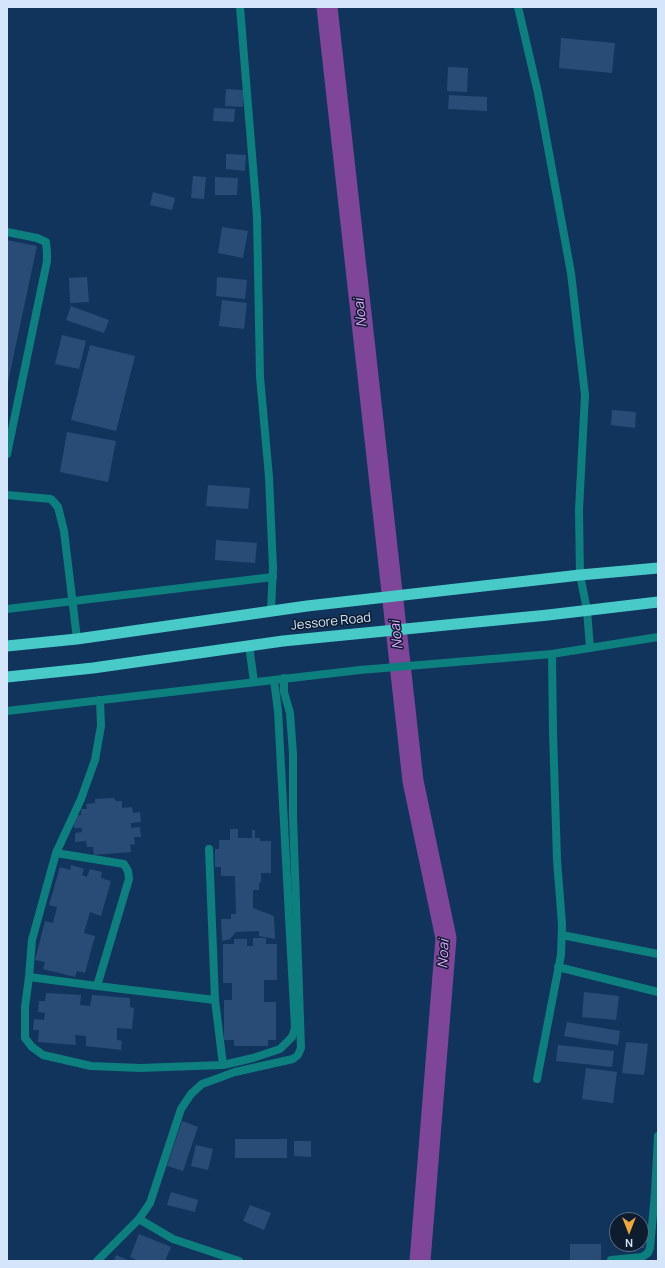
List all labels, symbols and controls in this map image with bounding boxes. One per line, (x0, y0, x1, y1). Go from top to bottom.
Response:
water label: Noai (351, 298, 371, 328)
street label: Jessore Road (290, 610, 372, 634)
water label: Noai (387, 620, 407, 650)
water label: Noai (435, 939, 453, 969)
north arrow (609, 1212, 649, 1252)
text: N (625, 1236, 633, 1251)

